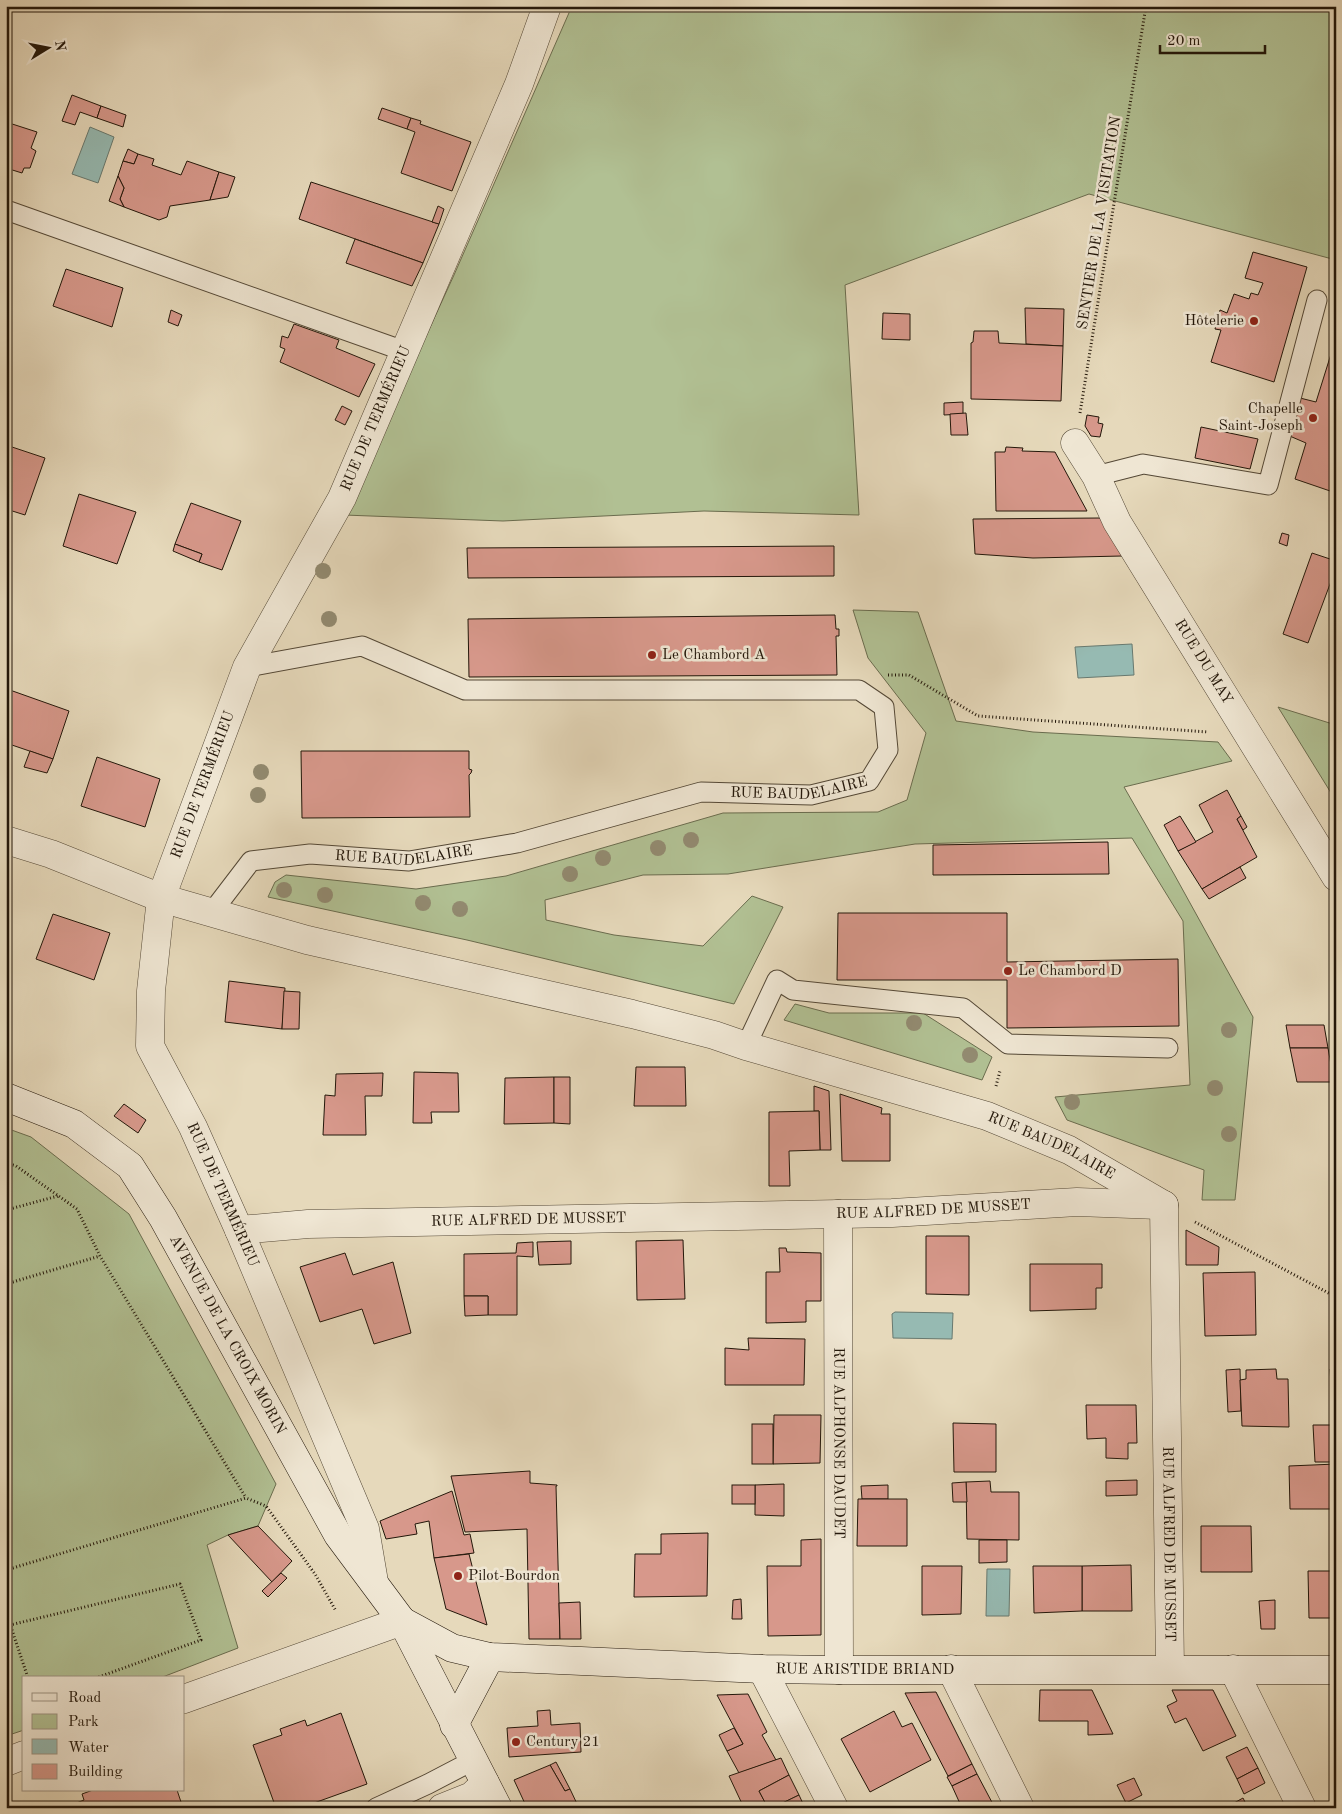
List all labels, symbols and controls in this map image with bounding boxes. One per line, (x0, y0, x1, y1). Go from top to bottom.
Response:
north arrow (22, 22, 72, 72)
scale bar (1160, 22, 1264, 54)
text: 20 m (1167, 34, 1201, 49)
text: N (52, 39, 68, 53)
street label: SENTIER DE LA VISITATION (1076, 115, 1124, 331)
place label: Hôtelerie (1185, 314, 1244, 329)
marker: Hôtelerie (1248, 315, 1260, 327)
street label: RUE DE TERMÉRIEU (338, 344, 414, 493)
place label: Chapelle Saint-Joseph (1218, 402, 1303, 434)
marker: Chapelle Saint-Joseph (1307, 412, 1319, 424)
street label: RUE DU MAY (1172, 617, 1235, 707)
place label: Le Chambord A (662, 648, 766, 663)
marker: Le Chambord A (646, 649, 658, 661)
street label: RUE DE TERMÉRIEU (169, 709, 238, 861)
street label: RUE BAUDELAIRE (730, 774, 869, 802)
street label: RUE BAUDELAIRE (334, 843, 474, 869)
place label: Le Chambord D (1018, 964, 1122, 979)
marker: Le Chambord D (1002, 965, 1014, 977)
street label: RUE BAUDELAIRE (985, 1110, 1117, 1182)
street label: RUE DE TERMÉRIEU (183, 1119, 263, 1270)
street label: RUE ALFRED DE MUSSET (836, 1197, 1032, 1222)
street label: RUE ALFRED DE MUSSET (431, 1211, 627, 1229)
street label: AVENUE DE LA CROIX MORIN (166, 1233, 289, 1437)
street label: RUE ALPHONSE DAUDET (831, 1347, 846, 1539)
street label: RUE ALFRED DE MUSSET (1160, 1446, 1177, 1642)
place label: Pilot-Bourdon (468, 1569, 560, 1584)
marker: Pilot-Bourdon (452, 1570, 464, 1582)
street label: RUE ARISTIDE BRIAND (775, 1662, 954, 1678)
legend (22, 1676, 185, 1792)
text: Road (68, 1691, 102, 1706)
text: Park (68, 1715, 99, 1730)
place label: Century 21 (526, 1735, 600, 1750)
marker: Century 21 (510, 1736, 522, 1748)
text: Water (68, 1741, 109, 1756)
text: Building (68, 1765, 123, 1780)

